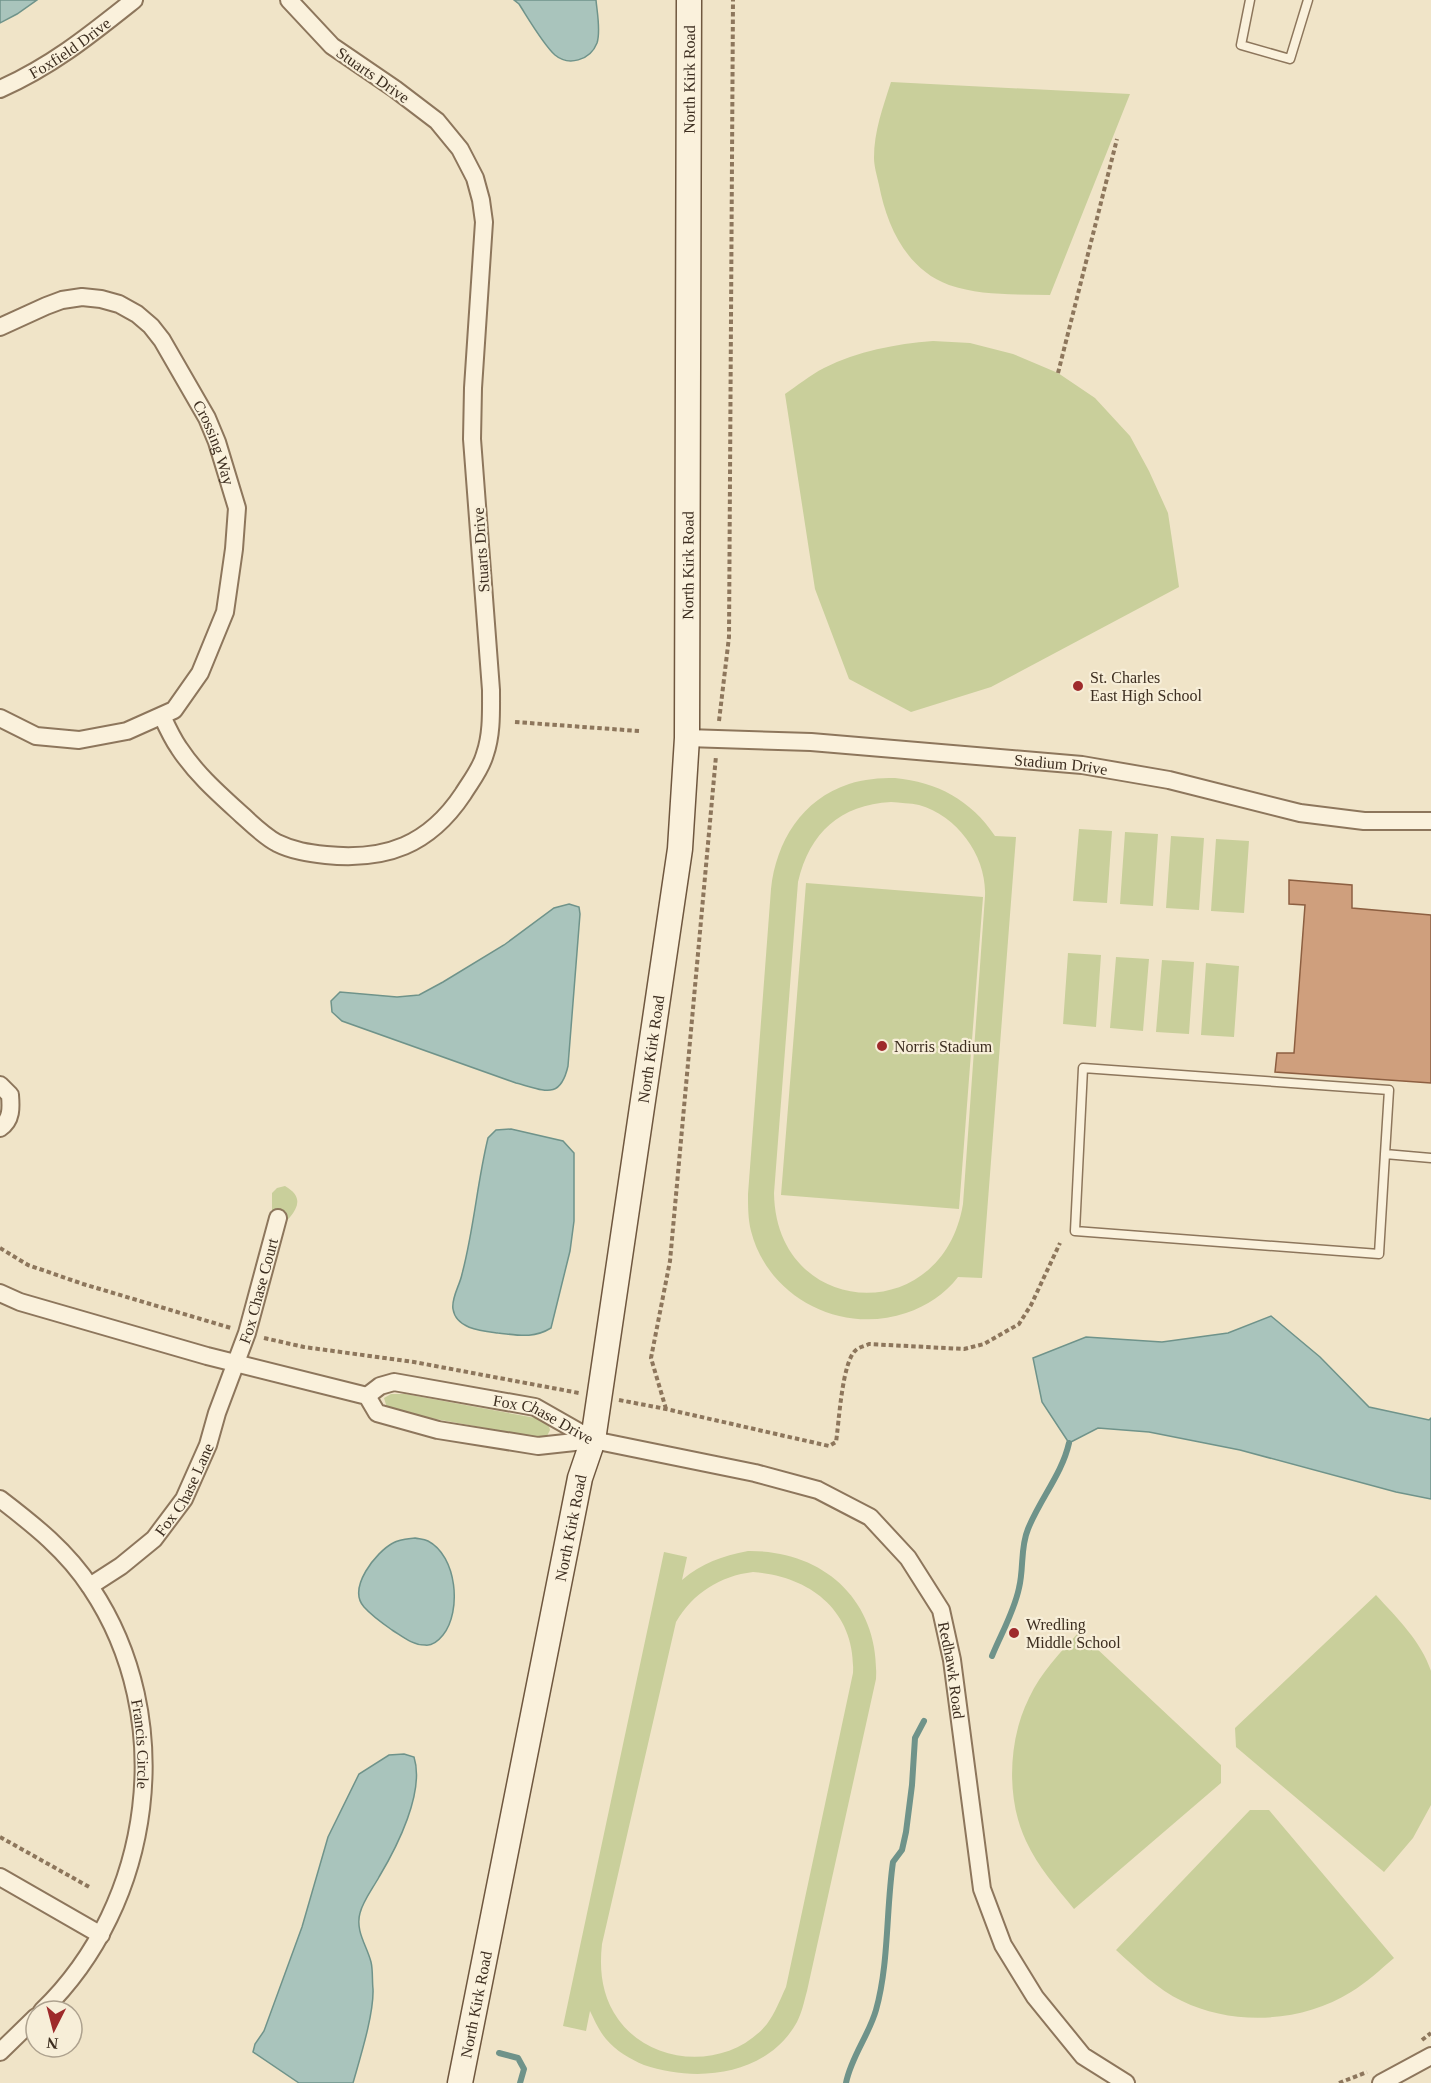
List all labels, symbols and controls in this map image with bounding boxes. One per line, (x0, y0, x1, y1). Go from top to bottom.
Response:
street label: Foxfield Drive (26, 14, 113, 81)
street label: North Kirk Road (680, 25, 697, 134)
street label: Stuarts Drive (333, 44, 413, 106)
street label: Crossing Way (190, 397, 238, 487)
street label: Stuarts Drive (470, 507, 492, 593)
street label: North Kirk Road (679, 511, 696, 620)
place label: St. Charles East High School (1090, 669, 1203, 705)
marker: St. Charles East High School (1071, 679, 1085, 693)
street label: Stadium Drive (1014, 751, 1109, 778)
street label: North Kirk Road (634, 994, 667, 1104)
place label: Norris Stadium (894, 1038, 993, 1055)
marker: Norris Stadium (875, 1039, 889, 1053)
street label: Fox Chase Court (235, 1236, 281, 1346)
street label: Fox Chase Drive (492, 1391, 597, 1447)
street label: Fox Chase Lane (151, 1440, 216, 1539)
street label: North Kirk Road (551, 1473, 589, 1583)
place label: Wredling Middle School (1026, 1616, 1121, 1651)
street label: Redhawk Road (935, 1620, 968, 1720)
marker: Wredling Middle School (1007, 1626, 1021, 1640)
street label: Francis Circle (129, 1698, 152, 1789)
street label: North Kirk Road (457, 1950, 494, 2059)
north arrow (24, 1999, 84, 2059)
text: N (45, 2034, 59, 2052)

